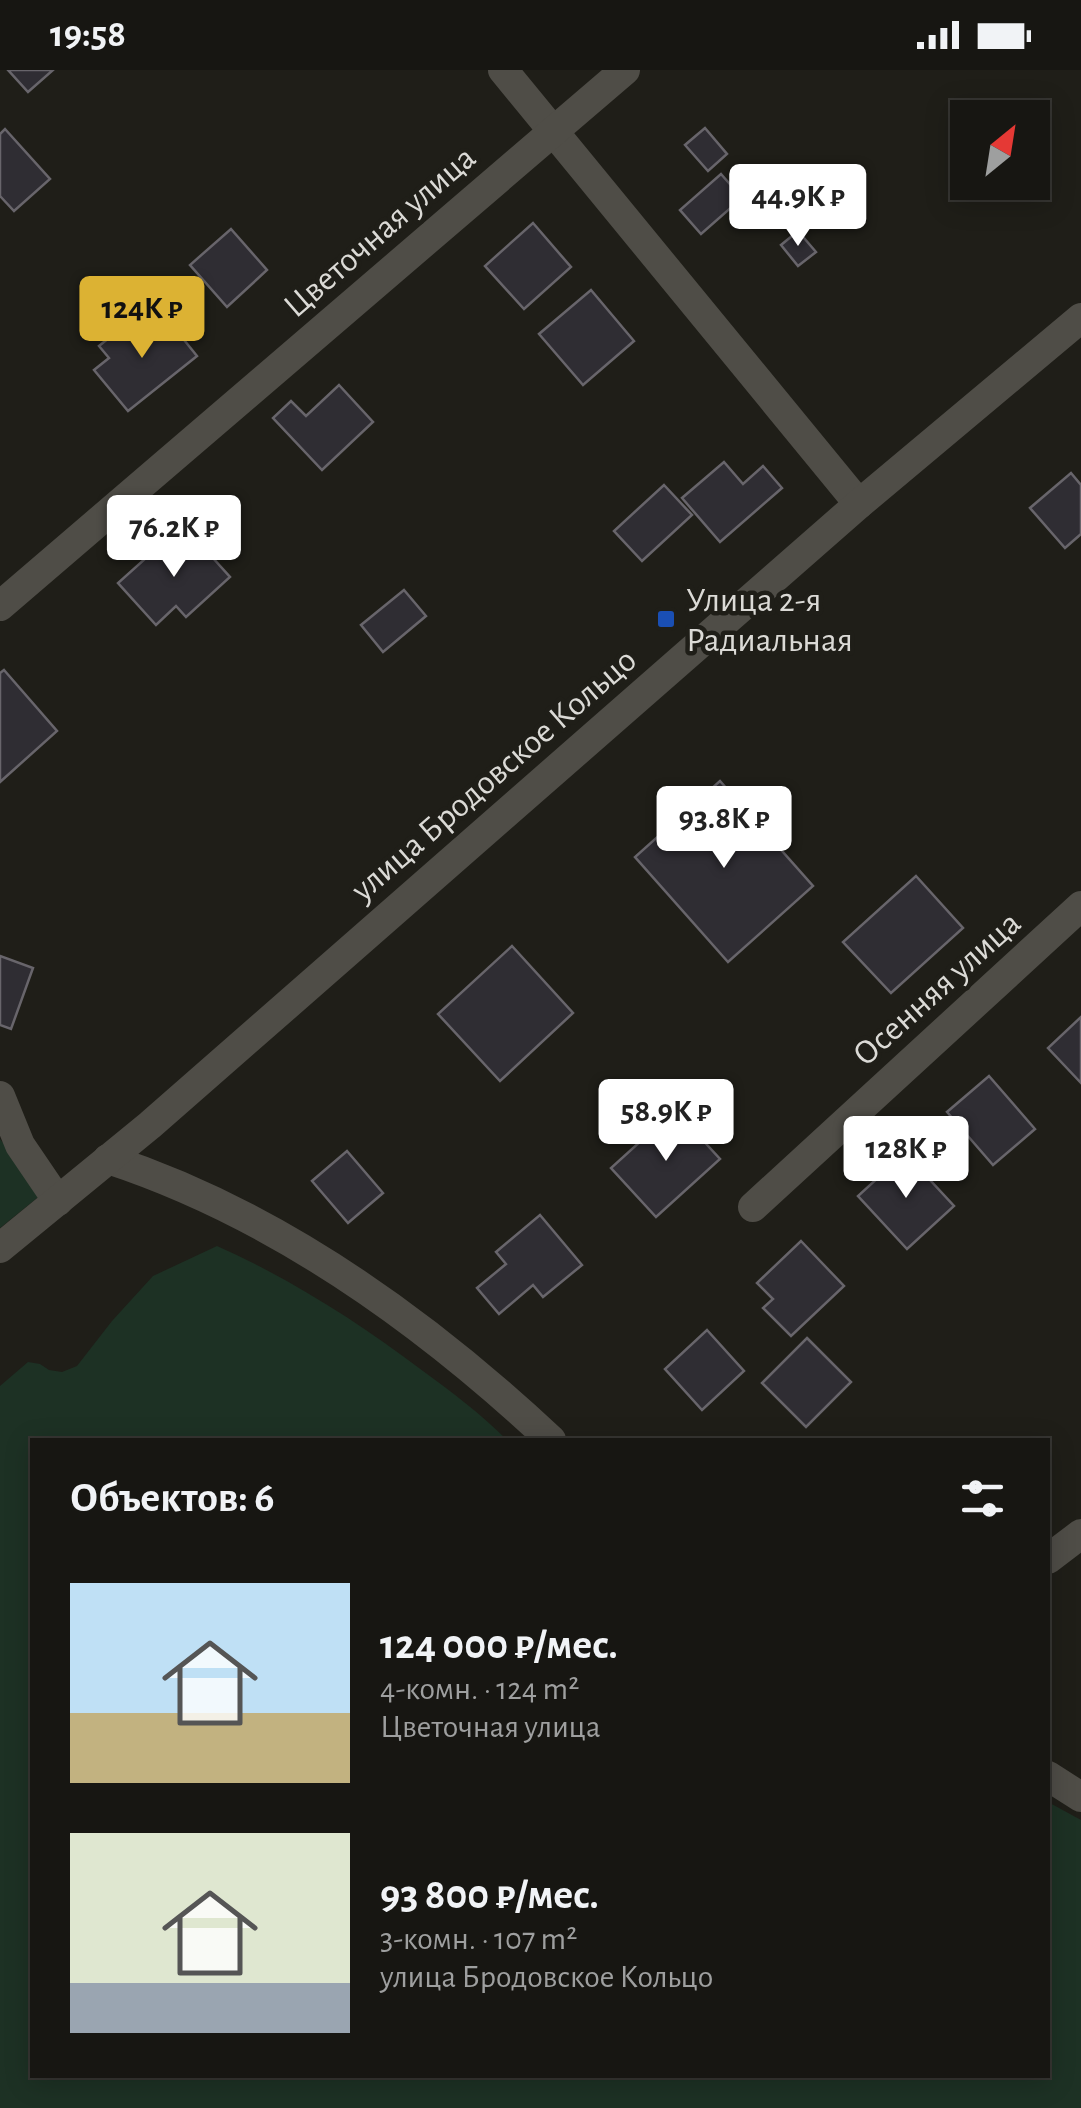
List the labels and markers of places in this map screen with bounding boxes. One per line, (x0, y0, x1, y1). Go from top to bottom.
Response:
pin: 44.9K ₽ (706, 164, 890, 249)
pin: 124K ₽ (61, 276, 223, 361)
pin: 76.2K ₽ (82, 495, 266, 580)
place label: Улица 2-я Радиальная (686, 583, 853, 658)
marker: Улица 2-я Радиальная (655, 608, 677, 630)
pin: 93.8K ₽ (632, 786, 816, 871)
pin: 58.9K ₽ (574, 1079, 758, 1164)
pin: 128K ₽ (825, 1116, 987, 1201)

